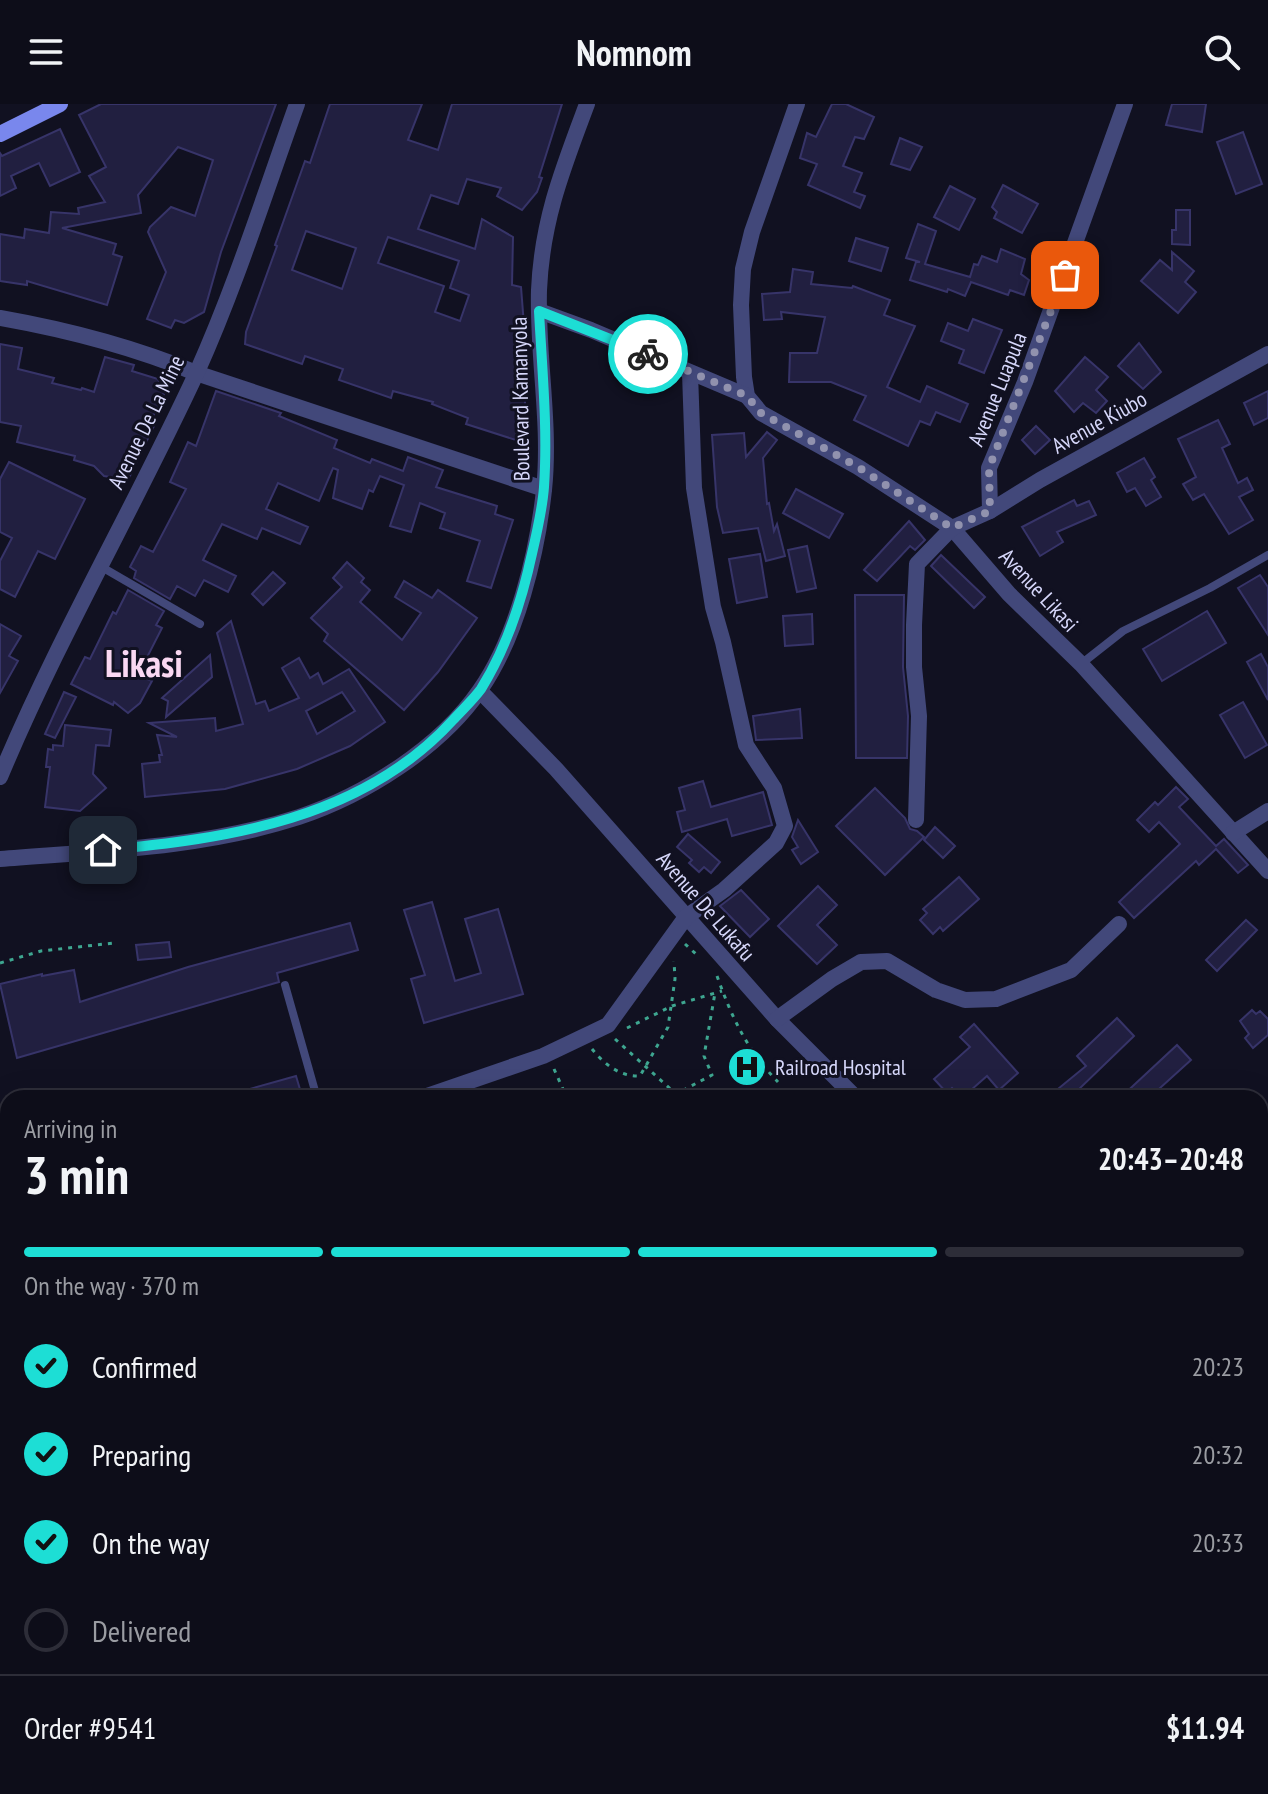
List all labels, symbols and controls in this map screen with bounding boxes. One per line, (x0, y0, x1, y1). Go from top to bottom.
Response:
text: Nomnom (576, 29, 692, 76)
icon: menu (24, 30, 68, 74)
icon: search (1200, 30, 1244, 74)
pin (1031, 241, 1099, 309)
icon: bag (1043, 253, 1087, 297)
courier (608, 314, 688, 394)
street label: Boulevard Kamanyola (505, 317, 535, 481)
street label: Avenue Luapula (961, 328, 1033, 450)
icon: bike (626, 332, 670, 376)
street label: Avenue De La Mine (102, 351, 190, 493)
street label: Avenue Kiubo (1047, 384, 1151, 460)
street label: Avenue Likasi (993, 543, 1085, 637)
district label: Likasi (105, 638, 183, 687)
pin (69, 816, 137, 884)
icon: home (81, 828, 125, 872)
street label: Avenue De Lukafu (651, 845, 761, 967)
hospital icon: Railroad Hospital (726, 1046, 768, 1088)
place label: Railroad Hospital (775, 1053, 907, 1081)
text: Arriving in (24, 1112, 117, 1145)
text: 20:43–20:48 (1098, 1139, 1244, 1178)
text: 3 min (24, 1141, 129, 1208)
text: On the way · 370 m (24, 1269, 199, 1302)
icon: check (24, 1344, 68, 1388)
text: Confirmed (92, 1347, 197, 1386)
text: 20:23 (1192, 1350, 1244, 1383)
icon: check (24, 1432, 68, 1476)
text: Preparing (92, 1435, 191, 1474)
text: 20:32 (1192, 1438, 1244, 1471)
icon: check (24, 1520, 68, 1564)
text: On the way (92, 1523, 209, 1562)
text: 20:33 (1192, 1526, 1244, 1559)
text: Delivered (92, 1611, 191, 1650)
text: Order #9541 (24, 1708, 156, 1747)
text: $11.94 (1166, 1708, 1244, 1747)

